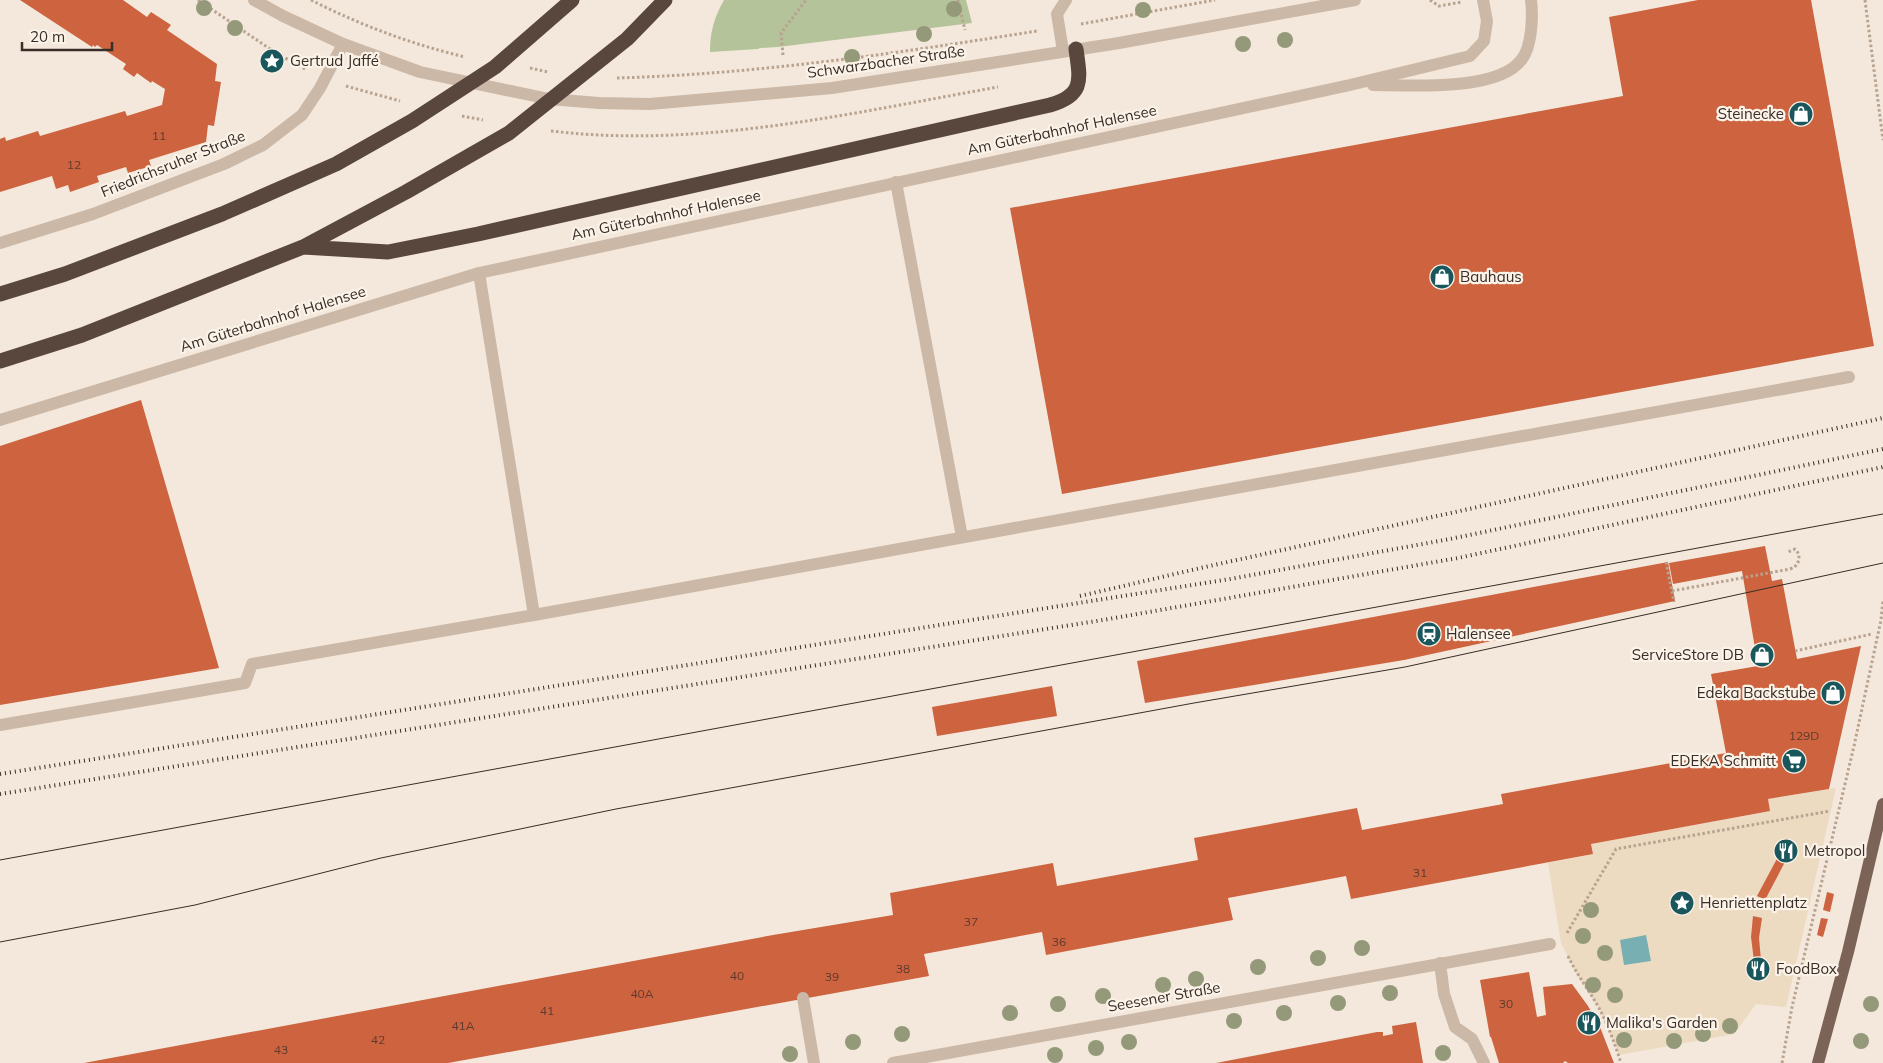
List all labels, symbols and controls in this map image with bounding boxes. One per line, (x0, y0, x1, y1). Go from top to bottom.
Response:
scale bar (22, 20, 112, 52)
text: 20 m (30, 27, 65, 46)
street label: Schwarzbacher Straße (806, 41, 966, 82)
place icon: Gertrud Jaffé (259, 48, 285, 74)
place label: Gertrud Jaffé (290, 51, 379, 70)
street label: Am Güterbahnhof Halensee (965, 100, 1158, 159)
shop icon: Steinecke (1788, 101, 1814, 127)
place label: Steinecke (1718, 104, 1784, 123)
street label: Friedrichsruher Straße (98, 126, 248, 201)
house number: 11 (152, 128, 166, 143)
house number: 12 (67, 157, 81, 172)
street label: Am Güterbahnhof Halensee (569, 185, 762, 244)
shop icon: Bauhaus (1429, 264, 1455, 290)
place label: Bauhaus (1460, 267, 1522, 286)
street label: Am Güterbahnhof Halensee (178, 281, 368, 356)
station icon: Halensee (1416, 621, 1442, 647)
place label: Halensee (1446, 624, 1511, 643)
shop icon: ServiceStore DB (1749, 642, 1775, 668)
place label: ServiceStore DB (1632, 645, 1744, 664)
shop icon: Edeka Backstube (1820, 680, 1846, 706)
place label: Edeka Backstube (1697, 683, 1816, 702)
house number: 129D (1789, 728, 1819, 743)
supermarket icon: EDEKA Schmitt (1781, 748, 1807, 774)
place label: EDEKA Schmitt (1671, 751, 1776, 770)
restaurant icon: Metropol (1773, 838, 1799, 864)
place label: Metropol (1804, 841, 1865, 860)
house number: 31 (1413, 865, 1427, 880)
place icon: Henriettenplatz (1669, 890, 1695, 916)
place label: Henriettenplatz (1700, 893, 1808, 912)
house number: 37 (964, 914, 978, 929)
house number: 36 (1052, 934, 1066, 949)
restaurant icon: FoodBox (1745, 956, 1771, 982)
place label: FoodBox (1776, 959, 1837, 978)
house number: 38 (896, 961, 910, 976)
house number: 40 (730, 968, 744, 983)
house number: 39 (825, 969, 839, 984)
street label: Seesener Straße (1106, 977, 1222, 1016)
house number: 40A (630, 986, 654, 1001)
house number: 30 (1499, 996, 1513, 1011)
house number: 41 (540, 1003, 554, 1018)
restaurant icon: Malika's Garden (1576, 1010, 1602, 1036)
place label: Malika's Garden (1606, 1013, 1718, 1032)
house number: 41A (451, 1018, 475, 1033)
house number: 42 (371, 1032, 385, 1047)
house number: 43 (274, 1042, 288, 1057)

